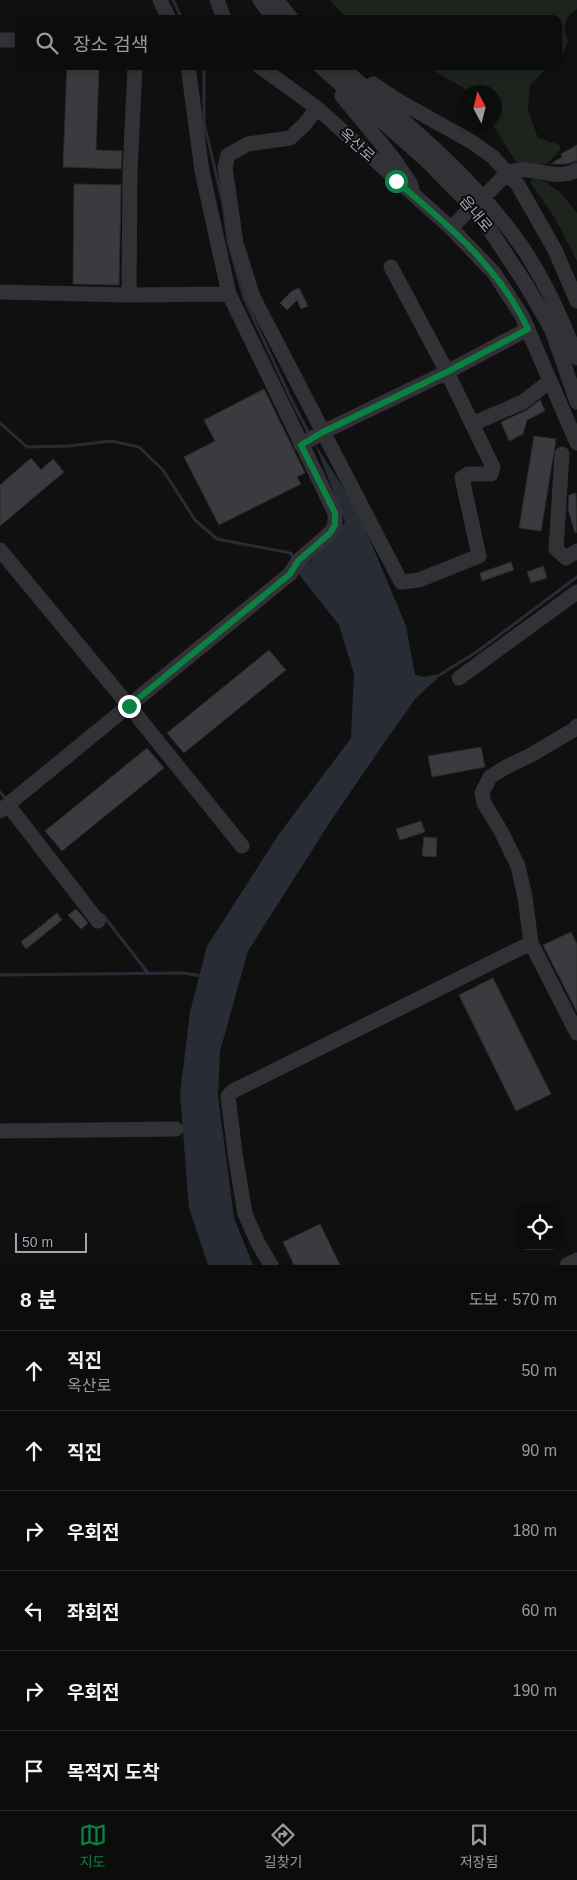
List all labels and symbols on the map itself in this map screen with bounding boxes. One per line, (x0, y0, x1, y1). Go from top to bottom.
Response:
north arrow (457, 85, 502, 130)
street label: 옥산로 (336, 124, 378, 165)
route start (385, 170, 408, 193)
street label: 읍내로 (457, 192, 496, 235)
route end (118, 695, 141, 718)
scale bar (15, 1230, 88, 1253)

